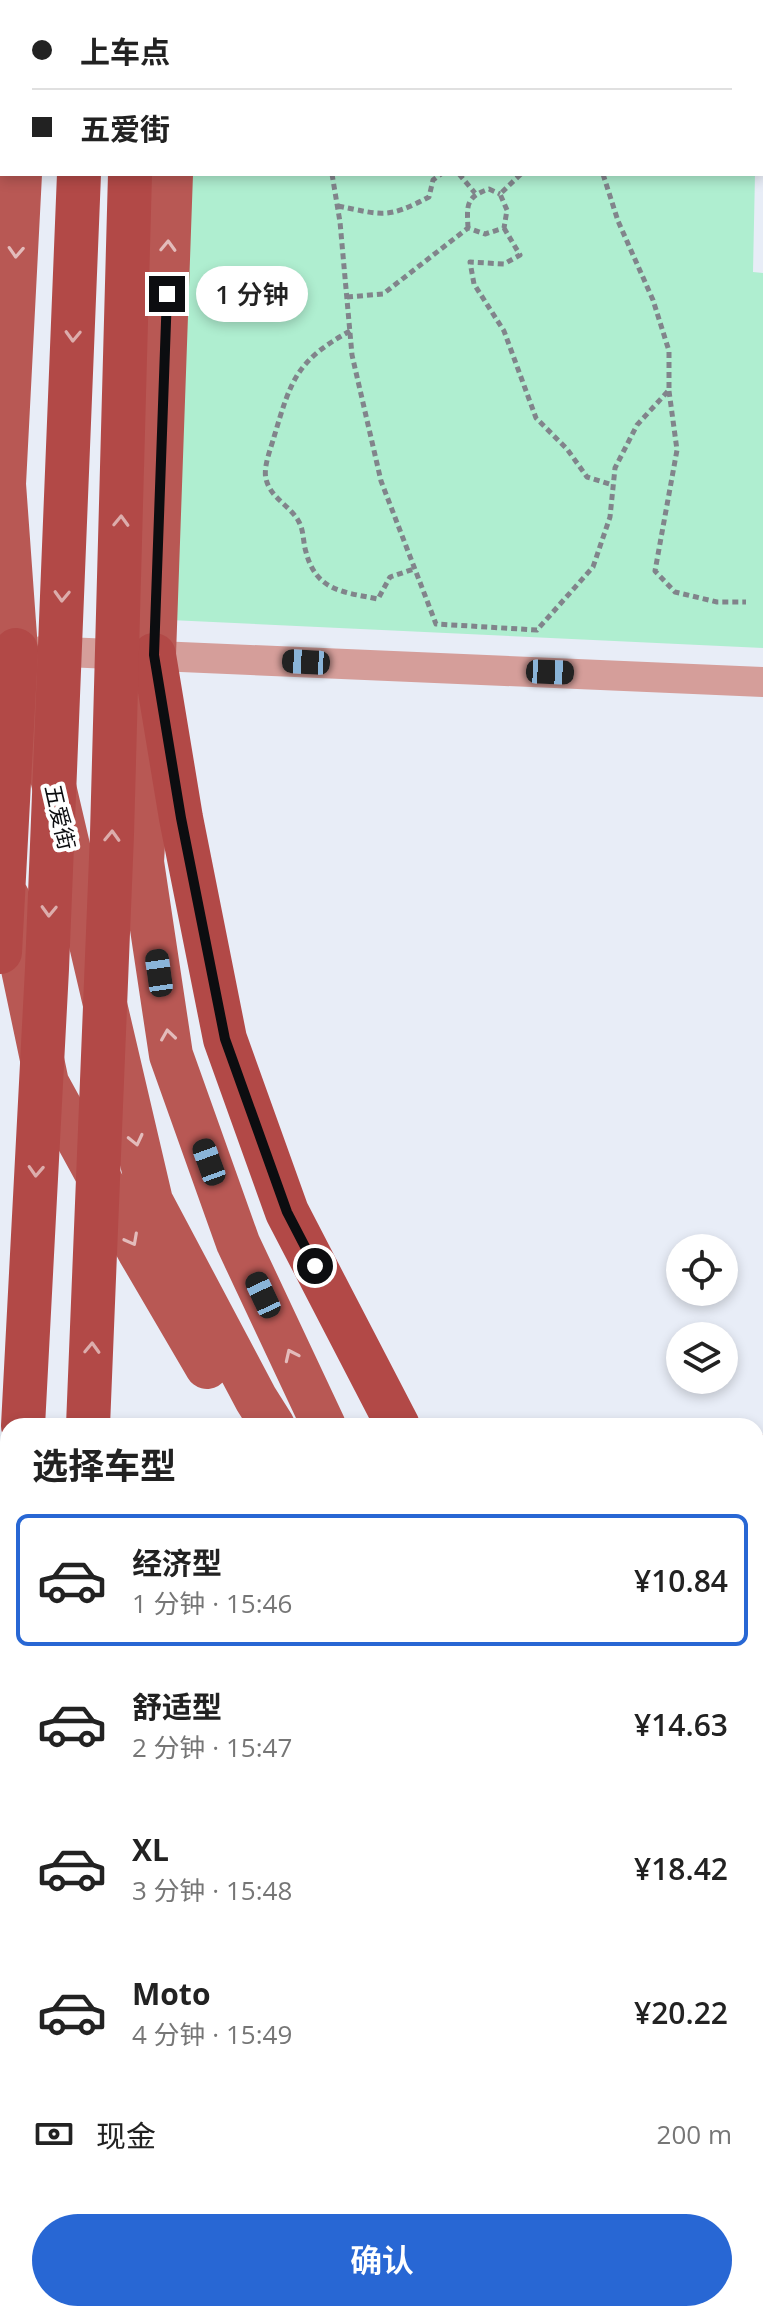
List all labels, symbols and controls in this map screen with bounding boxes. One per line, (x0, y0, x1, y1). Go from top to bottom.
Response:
text: 上车点 (80, 31, 170, 72)
text: 五爱街 (80, 108, 170, 149)
one-way arrow (160, 239, 177, 252)
one-way arrow (7, 246, 24, 259)
callout: 1 分钟 (195, 266, 307, 322)
route end (149, 276, 185, 312)
text: 1 分钟 (215, 276, 289, 312)
one-way arrow (65, 330, 82, 343)
one-way arrow (112, 514, 129, 527)
one-way arrow (54, 590, 71, 603)
car (281, 649, 331, 675)
car (526, 659, 574, 685)
street label: 五爱街 (39, 781, 83, 853)
one-way arrow (103, 829, 120, 842)
one-way arrow (41, 905, 58, 918)
car (144, 948, 174, 998)
one-way arrow (160, 1028, 177, 1042)
one-way arrow (127, 1133, 144, 1147)
car (190, 1135, 228, 1189)
one-way arrow (28, 1165, 45, 1178)
one-way arrow (122, 1231, 138, 1245)
map controls (666, 1234, 738, 1394)
button: locate (666, 1234, 738, 1306)
route start (297, 1248, 333, 1284)
car (242, 1268, 284, 1322)
button: layers (666, 1322, 738, 1394)
one-way arrow (83, 1341, 100, 1354)
one-way arrow (285, 1349, 301, 1364)
text: 选择车型 (32, 1441, 176, 1490)
text: 经济型 (132, 1542, 222, 1583)
icon: car (36, 1544, 108, 1616)
text: ¥10.84 (634, 1560, 728, 1601)
text: 1 分钟 · 15:46 (132, 1585, 292, 1621)
text: 舒适型 (132, 1686, 222, 1727)
icon: car (36, 1688, 108, 1760)
text: ¥14.63 (634, 1704, 728, 1745)
text: 2 分钟 · 15:47 (132, 1729, 292, 1765)
text: XL (132, 1829, 169, 1870)
icon: car (36, 1832, 108, 1904)
text: ¥18.42 (634, 1848, 728, 1889)
text: 3 分钟 · 15:48 (132, 1872, 292, 1908)
text: Moto (132, 1973, 210, 2014)
icon: car (36, 1976, 108, 2048)
text: ¥20.22 (634, 1992, 728, 2033)
text: 4 分钟 · 15:49 (132, 2016, 292, 2052)
icon: cash (32, 2112, 76, 2156)
text: 现金 (96, 2115, 156, 2156)
text: 200 m (657, 2116, 732, 2152)
button: 确认 (32, 2214, 732, 2306)

